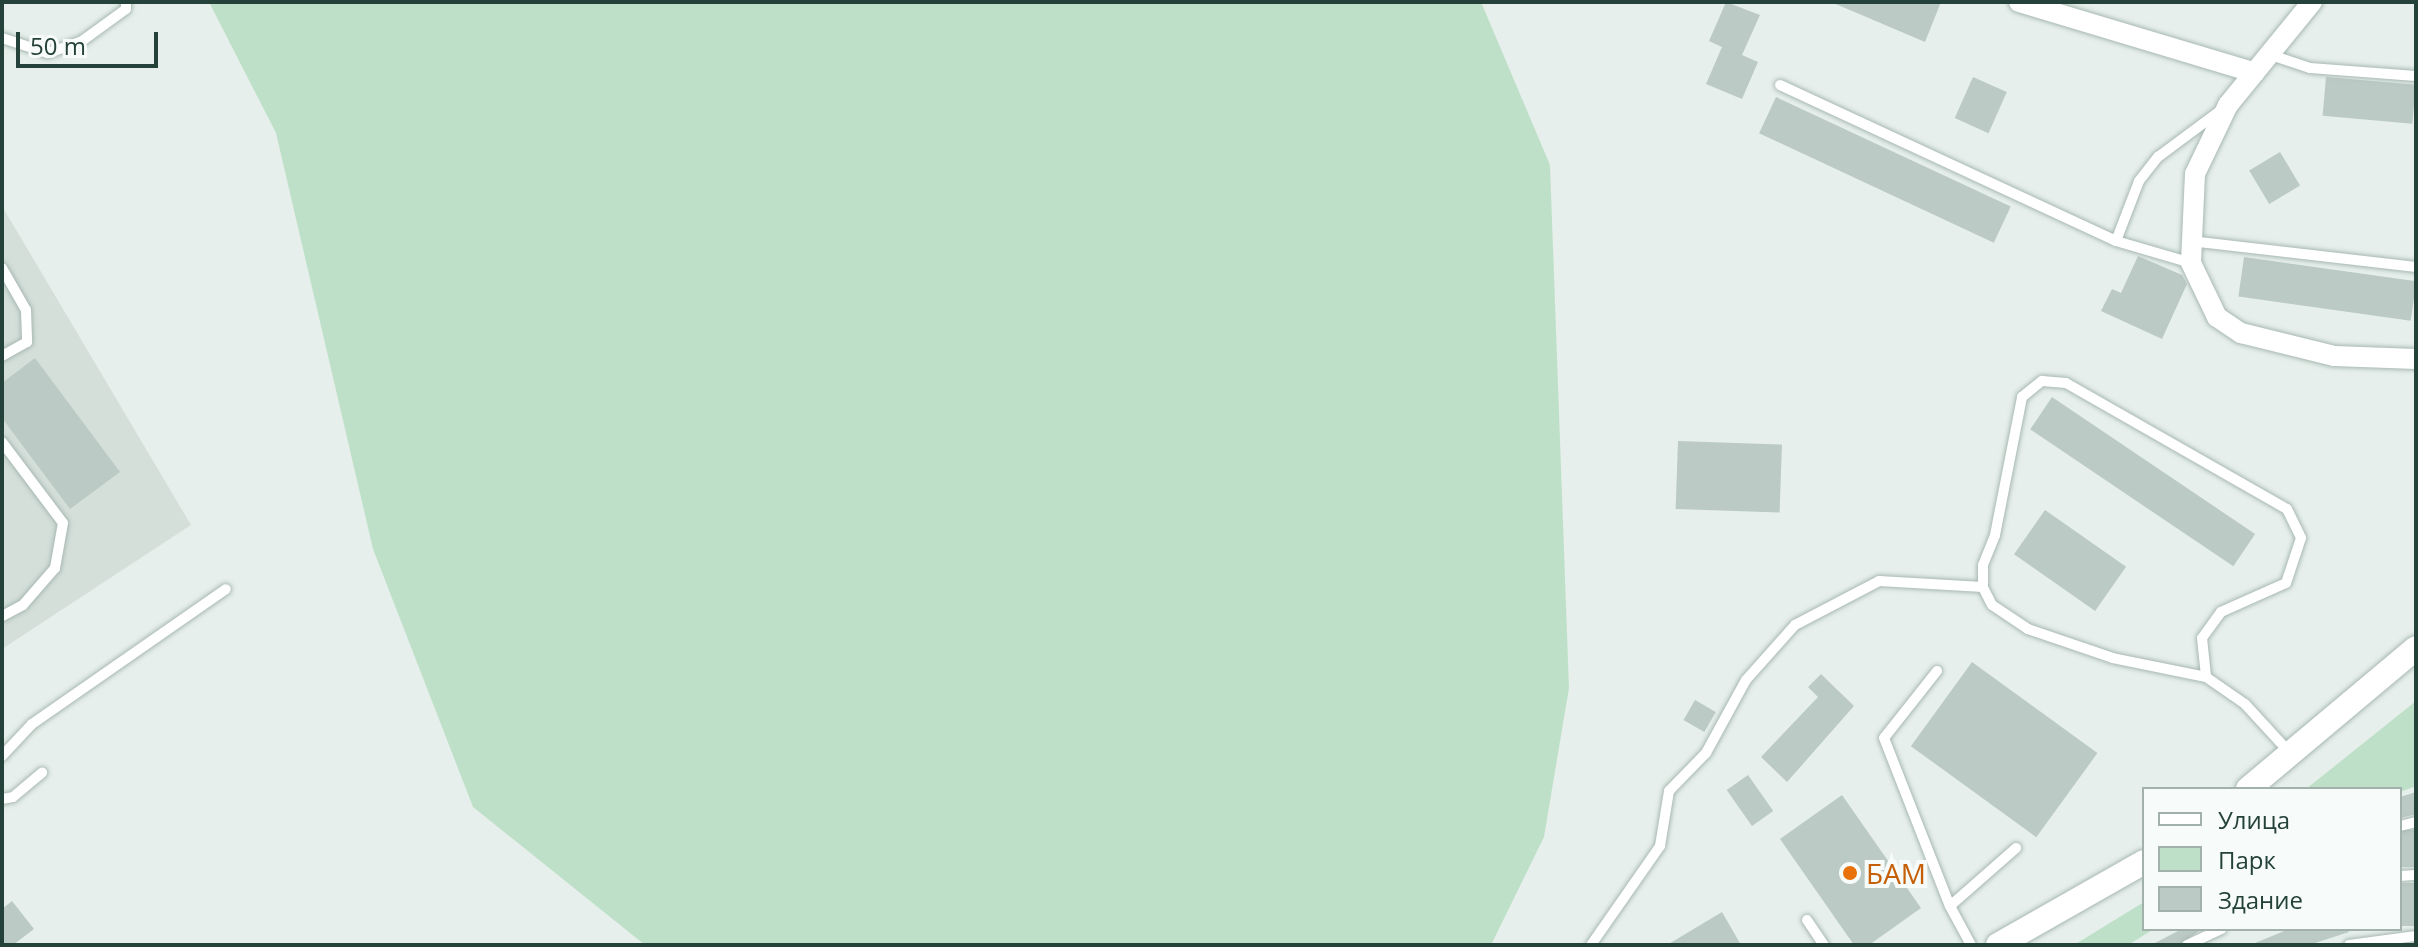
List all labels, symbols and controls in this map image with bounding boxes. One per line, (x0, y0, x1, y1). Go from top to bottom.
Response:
scale bar (20, 16, 162, 66)
text: 50 m (30, 29, 86, 62)
legend (2142, 787, 2402, 931)
text: Улица (2218, 803, 2290, 836)
text: Парк (2218, 843, 2276, 876)
place label: БАМ (1866, 856, 1926, 890)
marker: БАМ (1841, 864, 1859, 882)
text: Здание (2218, 883, 2303, 916)

